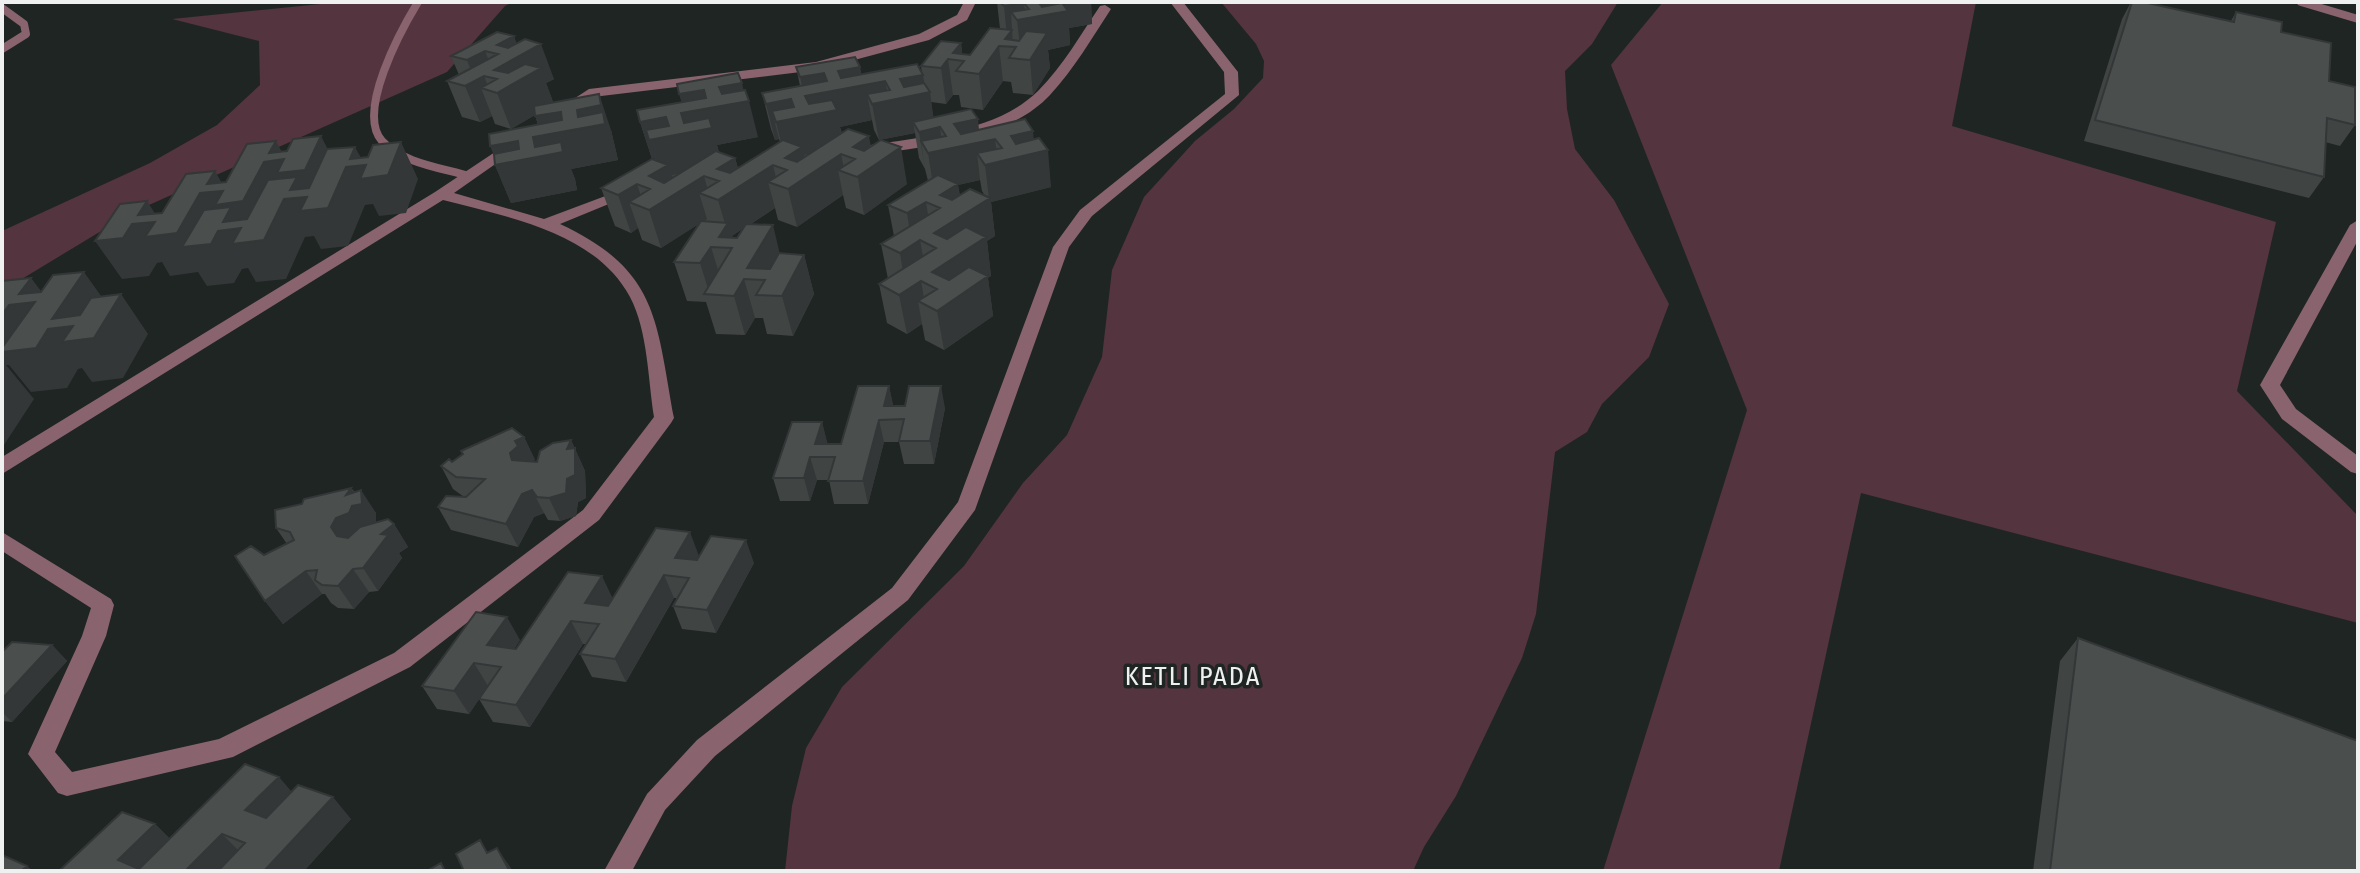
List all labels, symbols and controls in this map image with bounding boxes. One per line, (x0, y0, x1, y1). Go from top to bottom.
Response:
district label: KETLI PADA (1125, 661, 1261, 692)

